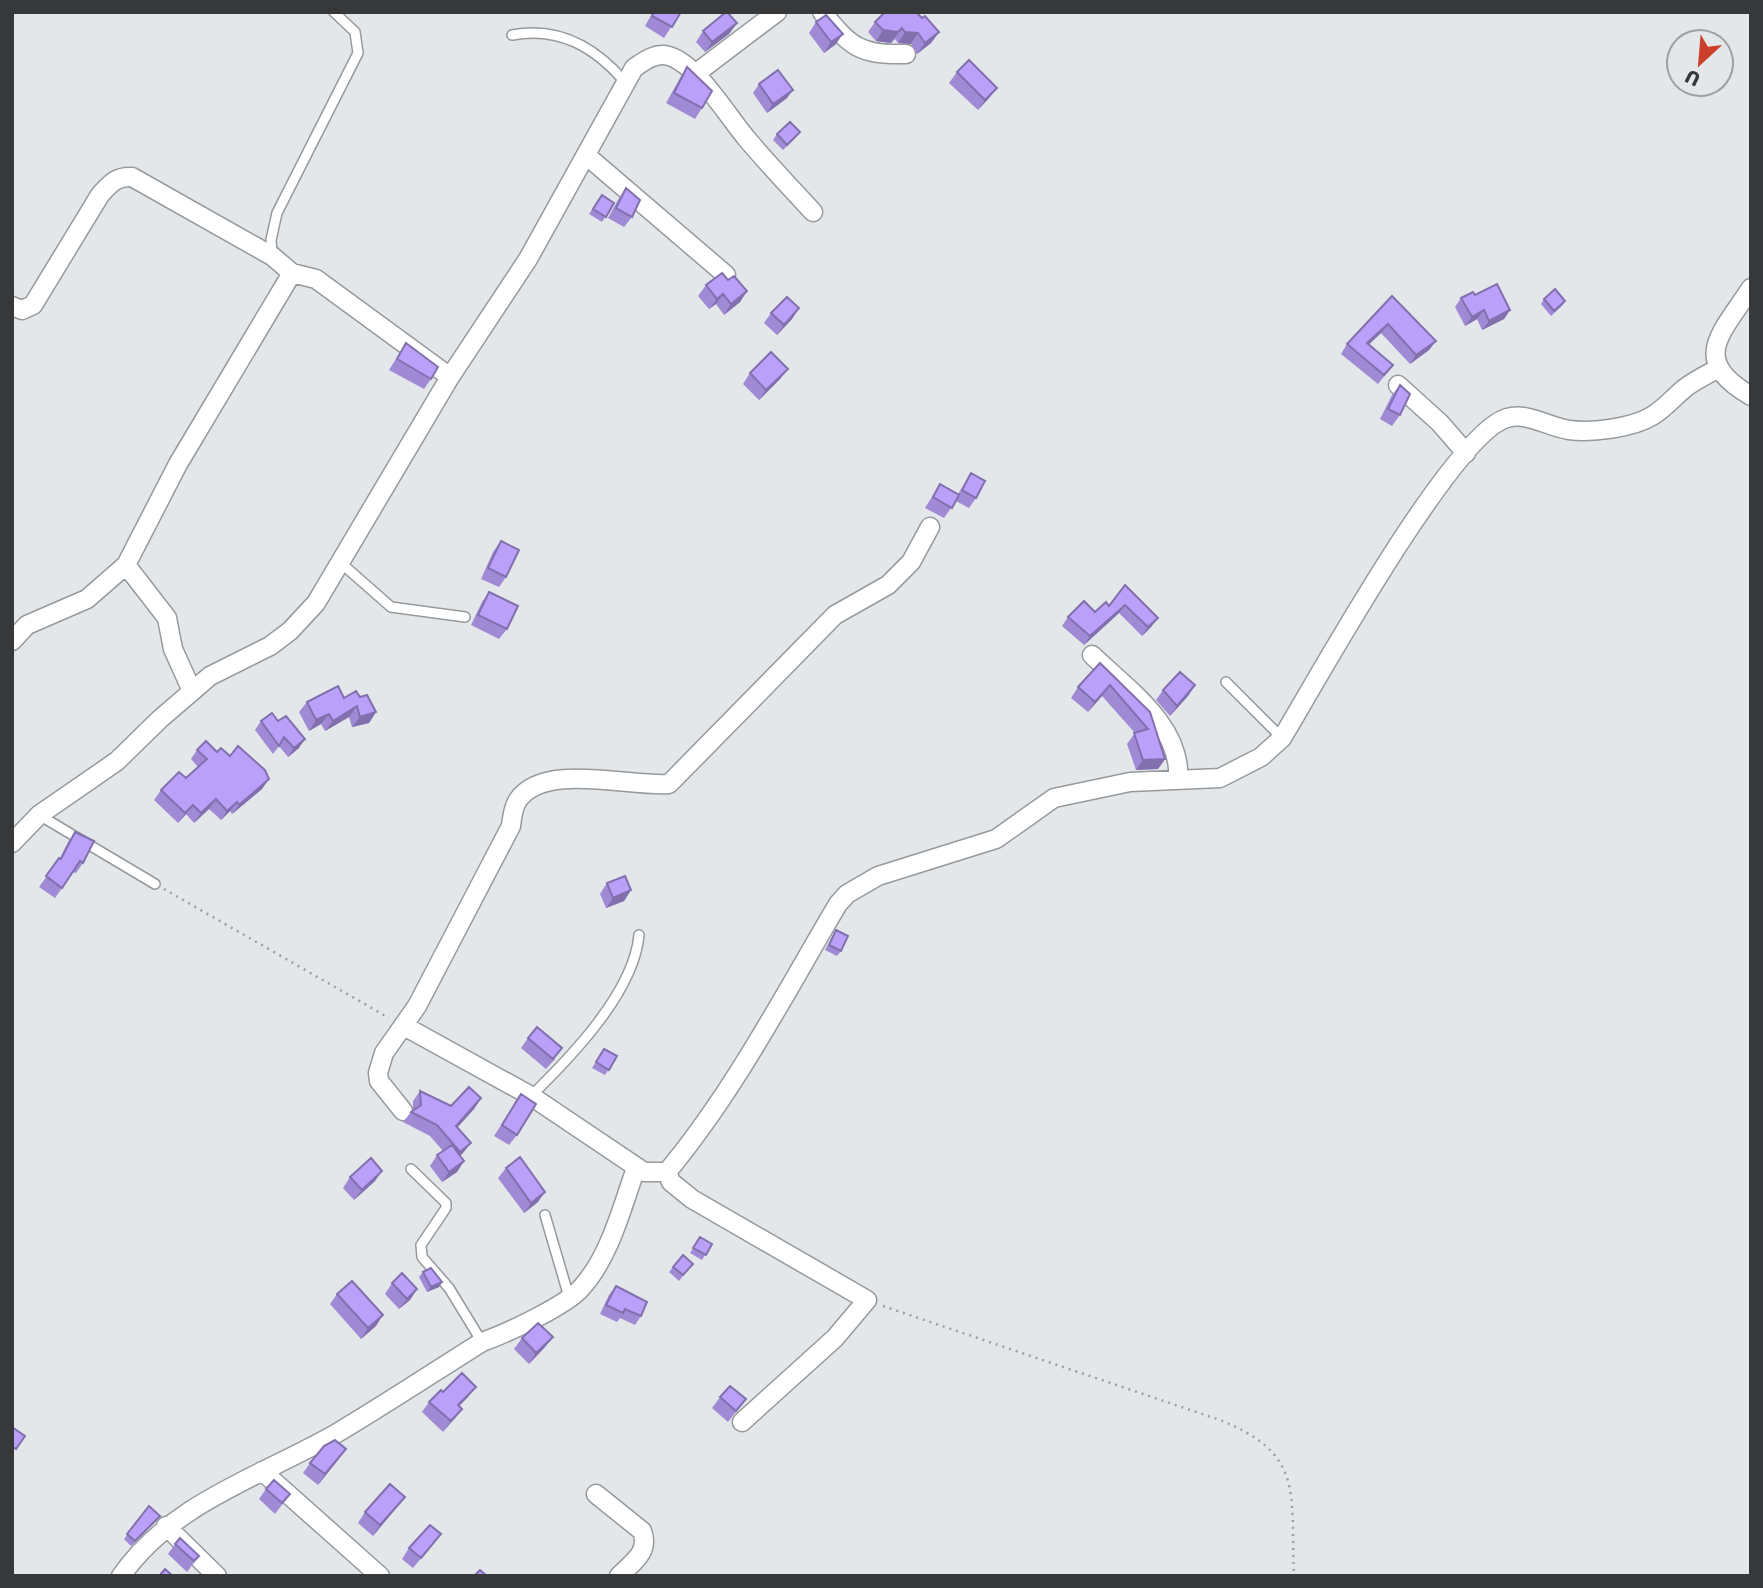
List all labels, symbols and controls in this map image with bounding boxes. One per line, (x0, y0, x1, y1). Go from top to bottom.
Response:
north arrow (1665, 28, 1735, 98)
text: U (1682, 64, 1704, 91)

